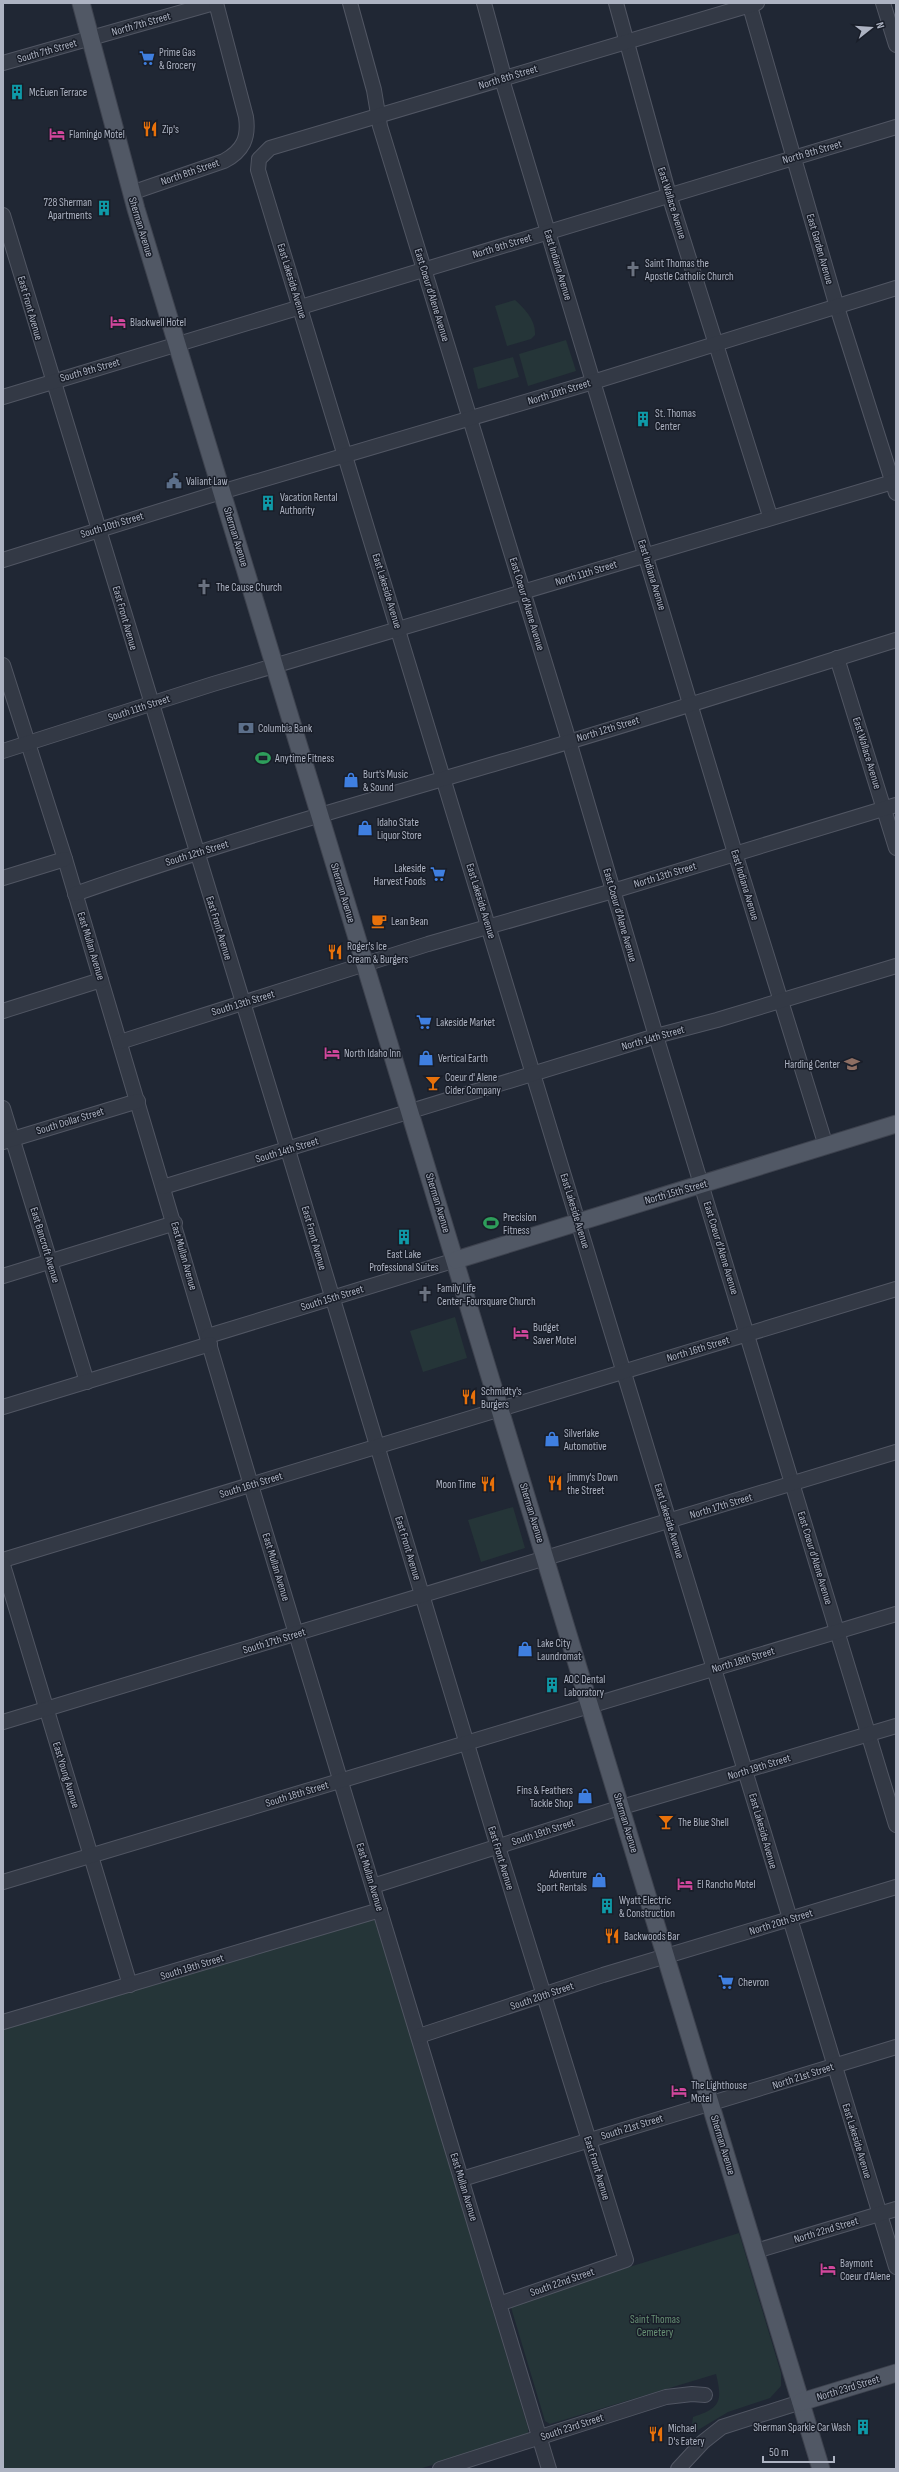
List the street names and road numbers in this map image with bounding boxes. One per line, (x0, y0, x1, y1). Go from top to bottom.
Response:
street label: North 7th Street (110, 9, 173, 39)
street label: South 7th Street (16, 36, 79, 66)
street label: North 8th Street (477, 62, 540, 92)
street label: North 9th Street (781, 137, 844, 167)
street label: North 8th Street (159, 156, 222, 188)
street label: East Wallace Avenue (655, 165, 689, 241)
street label: Sherman Avenue (126, 196, 156, 258)
street label: East Garden Avenue (804, 212, 836, 286)
street label: East Indiana Avenue (541, 228, 575, 302)
street label: North 9th Street (471, 231, 534, 261)
street label: East Lakeside Avenue (274, 242, 310, 320)
street label: East Coeur d'Alene Avenue (412, 247, 452, 343)
street label: East Front Avenue (15, 274, 45, 342)
street label: South 9th Street (59, 355, 122, 385)
street label: North 10th Street (526, 376, 593, 408)
street label: Sherman Avenue (221, 506, 251, 568)
street label: South 10th Street (79, 509, 146, 541)
street label: East Indiana Avenue (635, 538, 669, 612)
street label: East Lakeside Avenue (369, 552, 405, 630)
street label: East Coeur d'Alene Avenue (507, 556, 547, 652)
street label: North 11th Street (554, 557, 619, 589)
street label: East Front Avenue (110, 584, 140, 652)
street label: South 11th Street (106, 692, 172, 724)
street label: North 12th Street (575, 713, 641, 745)
street label: East Wallace Avenue (850, 715, 884, 791)
street label: South 12th Street (164, 837, 231, 869)
street label: East Indiana Avenue (728, 848, 762, 922)
street label: North 13th Street (632, 859, 698, 891)
street label: Sherman Avenue (328, 862, 358, 924)
street label: East Lakeside Avenue (463, 862, 499, 940)
street label: East Coeur d'Alene Avenue (600, 867, 640, 963)
street label: East Front Avenue (203, 894, 235, 962)
street label: East Mullan Avenue (74, 910, 108, 982)
street label: South 13th Street (210, 987, 277, 1019)
street label: North 14th Street (620, 1023, 687, 1053)
street label: South Dollar Street (35, 1104, 106, 1137)
street label: South 14th Street (254, 1134, 321, 1166)
street label: Sherman Avenue (423, 1172, 453, 1234)
street label: East Lakeside Avenue (557, 1172, 593, 1250)
street label: North 15th Street (643, 1177, 709, 1207)
street label: East Coeur d'Alene Avenue (701, 1200, 741, 1296)
street label: East Front Avenue (299, 1204, 329, 1272)
street label: East Bancroft Avenue (27, 1206, 63, 1284)
street label: East Mullan Avenue (168, 1220, 200, 1292)
street label: South 15th Street (299, 1282, 366, 1314)
street label: North 16th Street (665, 1333, 732, 1365)
street label: South 16th Street (218, 1469, 285, 1501)
street label: Sherman Avenue (517, 1482, 547, 1544)
street label: East Lakeside Avenue (651, 1482, 687, 1560)
street label: North 17th Street (688, 1490, 754, 1522)
street label: East Coeur d'Alene Avenue (795, 1510, 835, 1606)
street label: East Front Avenue (392, 1514, 424, 1582)
street label: East Mullan Avenue (259, 1531, 293, 1603)
street label: South 17th Street (241, 1625, 308, 1657)
street label: North 18th Street (710, 1644, 777, 1676)
street label: East Young Avenue (50, 1740, 82, 1810)
street label: North 19th Street (726, 1751, 793, 1783)
street label: South 18th Street (264, 1778, 331, 1810)
street label: Sherman Avenue (611, 1792, 641, 1854)
street label: East Lakeside Avenue (746, 1792, 780, 1870)
street label: South 19th Street (510, 1815, 577, 1848)
street label: East Front Avenue (485, 1824, 517, 1892)
street label: East Mullan Avenue (353, 1841, 387, 1913)
street label: North 20th Street (748, 1906, 815, 1938)
street label: South 19th Street (159, 1951, 226, 1983)
street label: South 20th Street (509, 1979, 576, 2013)
street label: North 21st Street (771, 2060, 836, 2092)
street label: East Lakeside Avenue (839, 2102, 875, 2180)
street label: South 21st Street (599, 2111, 665, 2143)
street label: Sherman Avenue (708, 2114, 738, 2176)
street label: East Front Avenue (581, 2134, 613, 2202)
street label: East Mullan Avenue (447, 2151, 481, 2223)
street label: North 22nd Street (792, 2214, 860, 2246)
street label: South 22nd Street (528, 2265, 596, 2299)
street label: North 23rd Street (815, 2372, 882, 2404)
street label: South 23rd Street (539, 2411, 606, 2443)

